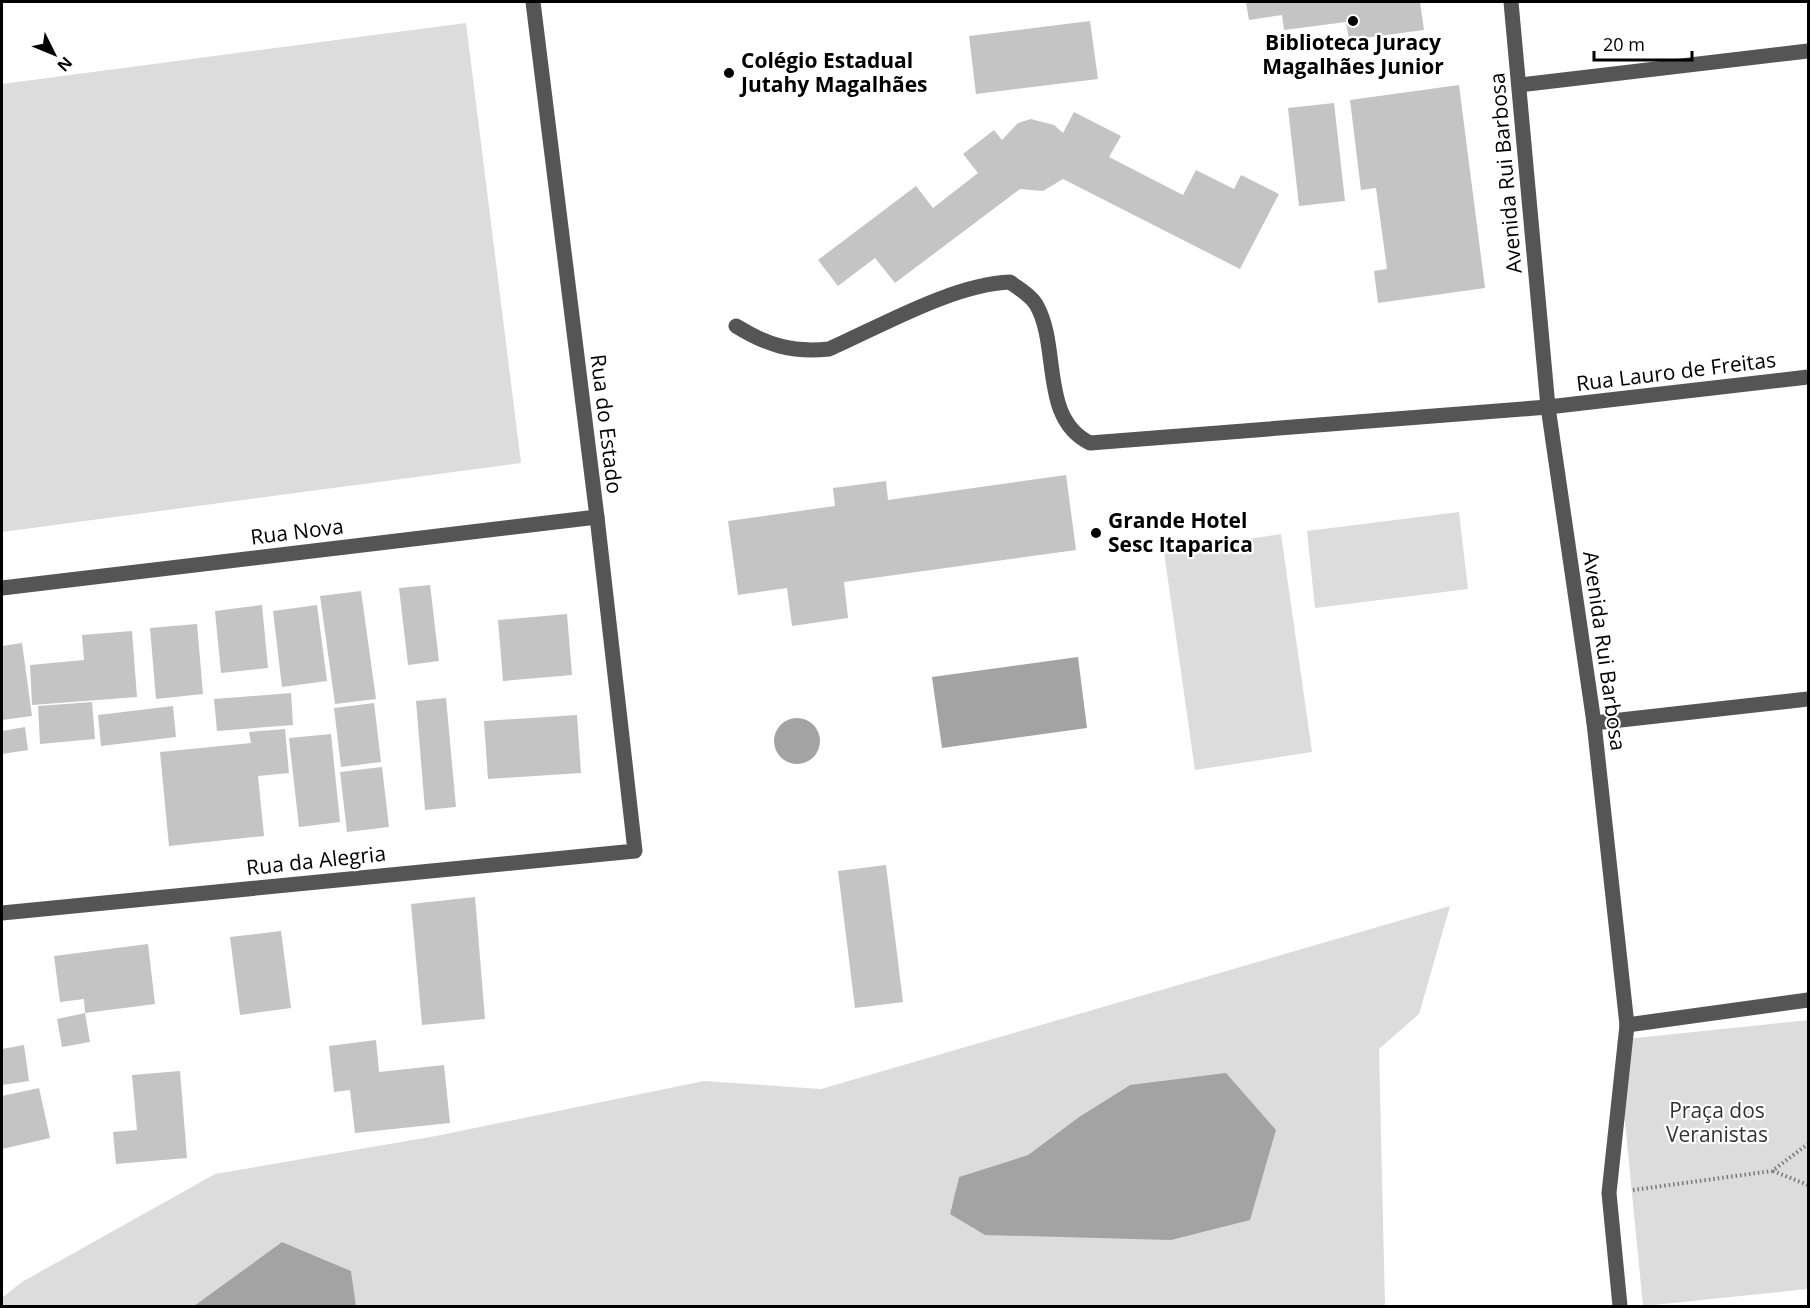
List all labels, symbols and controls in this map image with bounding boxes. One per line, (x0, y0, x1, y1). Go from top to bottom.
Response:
marker: Biblioteca Juracy Magalhães Junior (1346, 14, 1360, 28)
north arrow (24, 24, 84, 84)
scale bar (1594, 24, 1692, 62)
place label: Biblioteca Juracy Magalhães Junior (1262, 28, 1444, 80)
text: 20 m (1603, 32, 1645, 56)
place label: Colégio Estadual Jutahy Magalhães (739, 46, 928, 98)
text: N (52, 52, 77, 76)
marker: Colégio Estadual Jutahy Magalhães (722, 66, 736, 80)
street label: Avenida Rui Barbosa (1482, 72, 1528, 275)
street label: Rua Lauro de Freitas (1574, 345, 1777, 397)
street label: Rua do Estado (585, 353, 629, 495)
place label: Grande Hotel Sesc Itaparica (1108, 506, 1253, 558)
street label: Rua Nova (249, 511, 345, 551)
marker: Grande Hotel Sesc Itaparica (1089, 526, 1103, 540)
street label: Avenida Rui Barbosa (1577, 549, 1633, 752)
street label: Rua da Alegria (245, 839, 387, 881)
park label: Praça dos Veranistas (1666, 1096, 1768, 1148)

